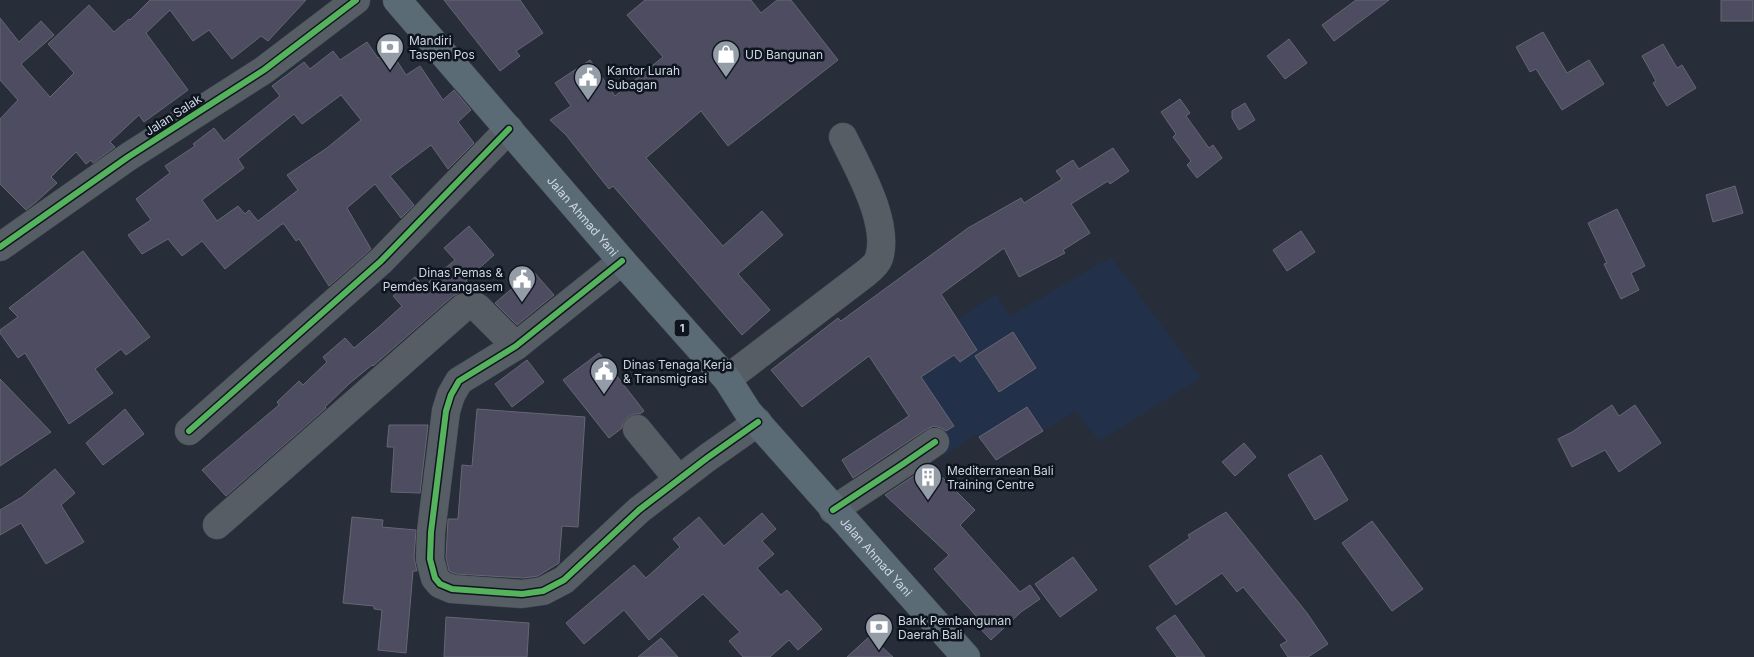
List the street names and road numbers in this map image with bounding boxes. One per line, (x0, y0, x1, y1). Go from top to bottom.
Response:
street label: Jalan Salak (142, 91, 204, 139)
street label: Jalan Ahmad Yani (544, 173, 622, 259)
road number: 1 (674, 319, 690, 336)
street label: Jalan Ahmad Yani (837, 514, 916, 599)

